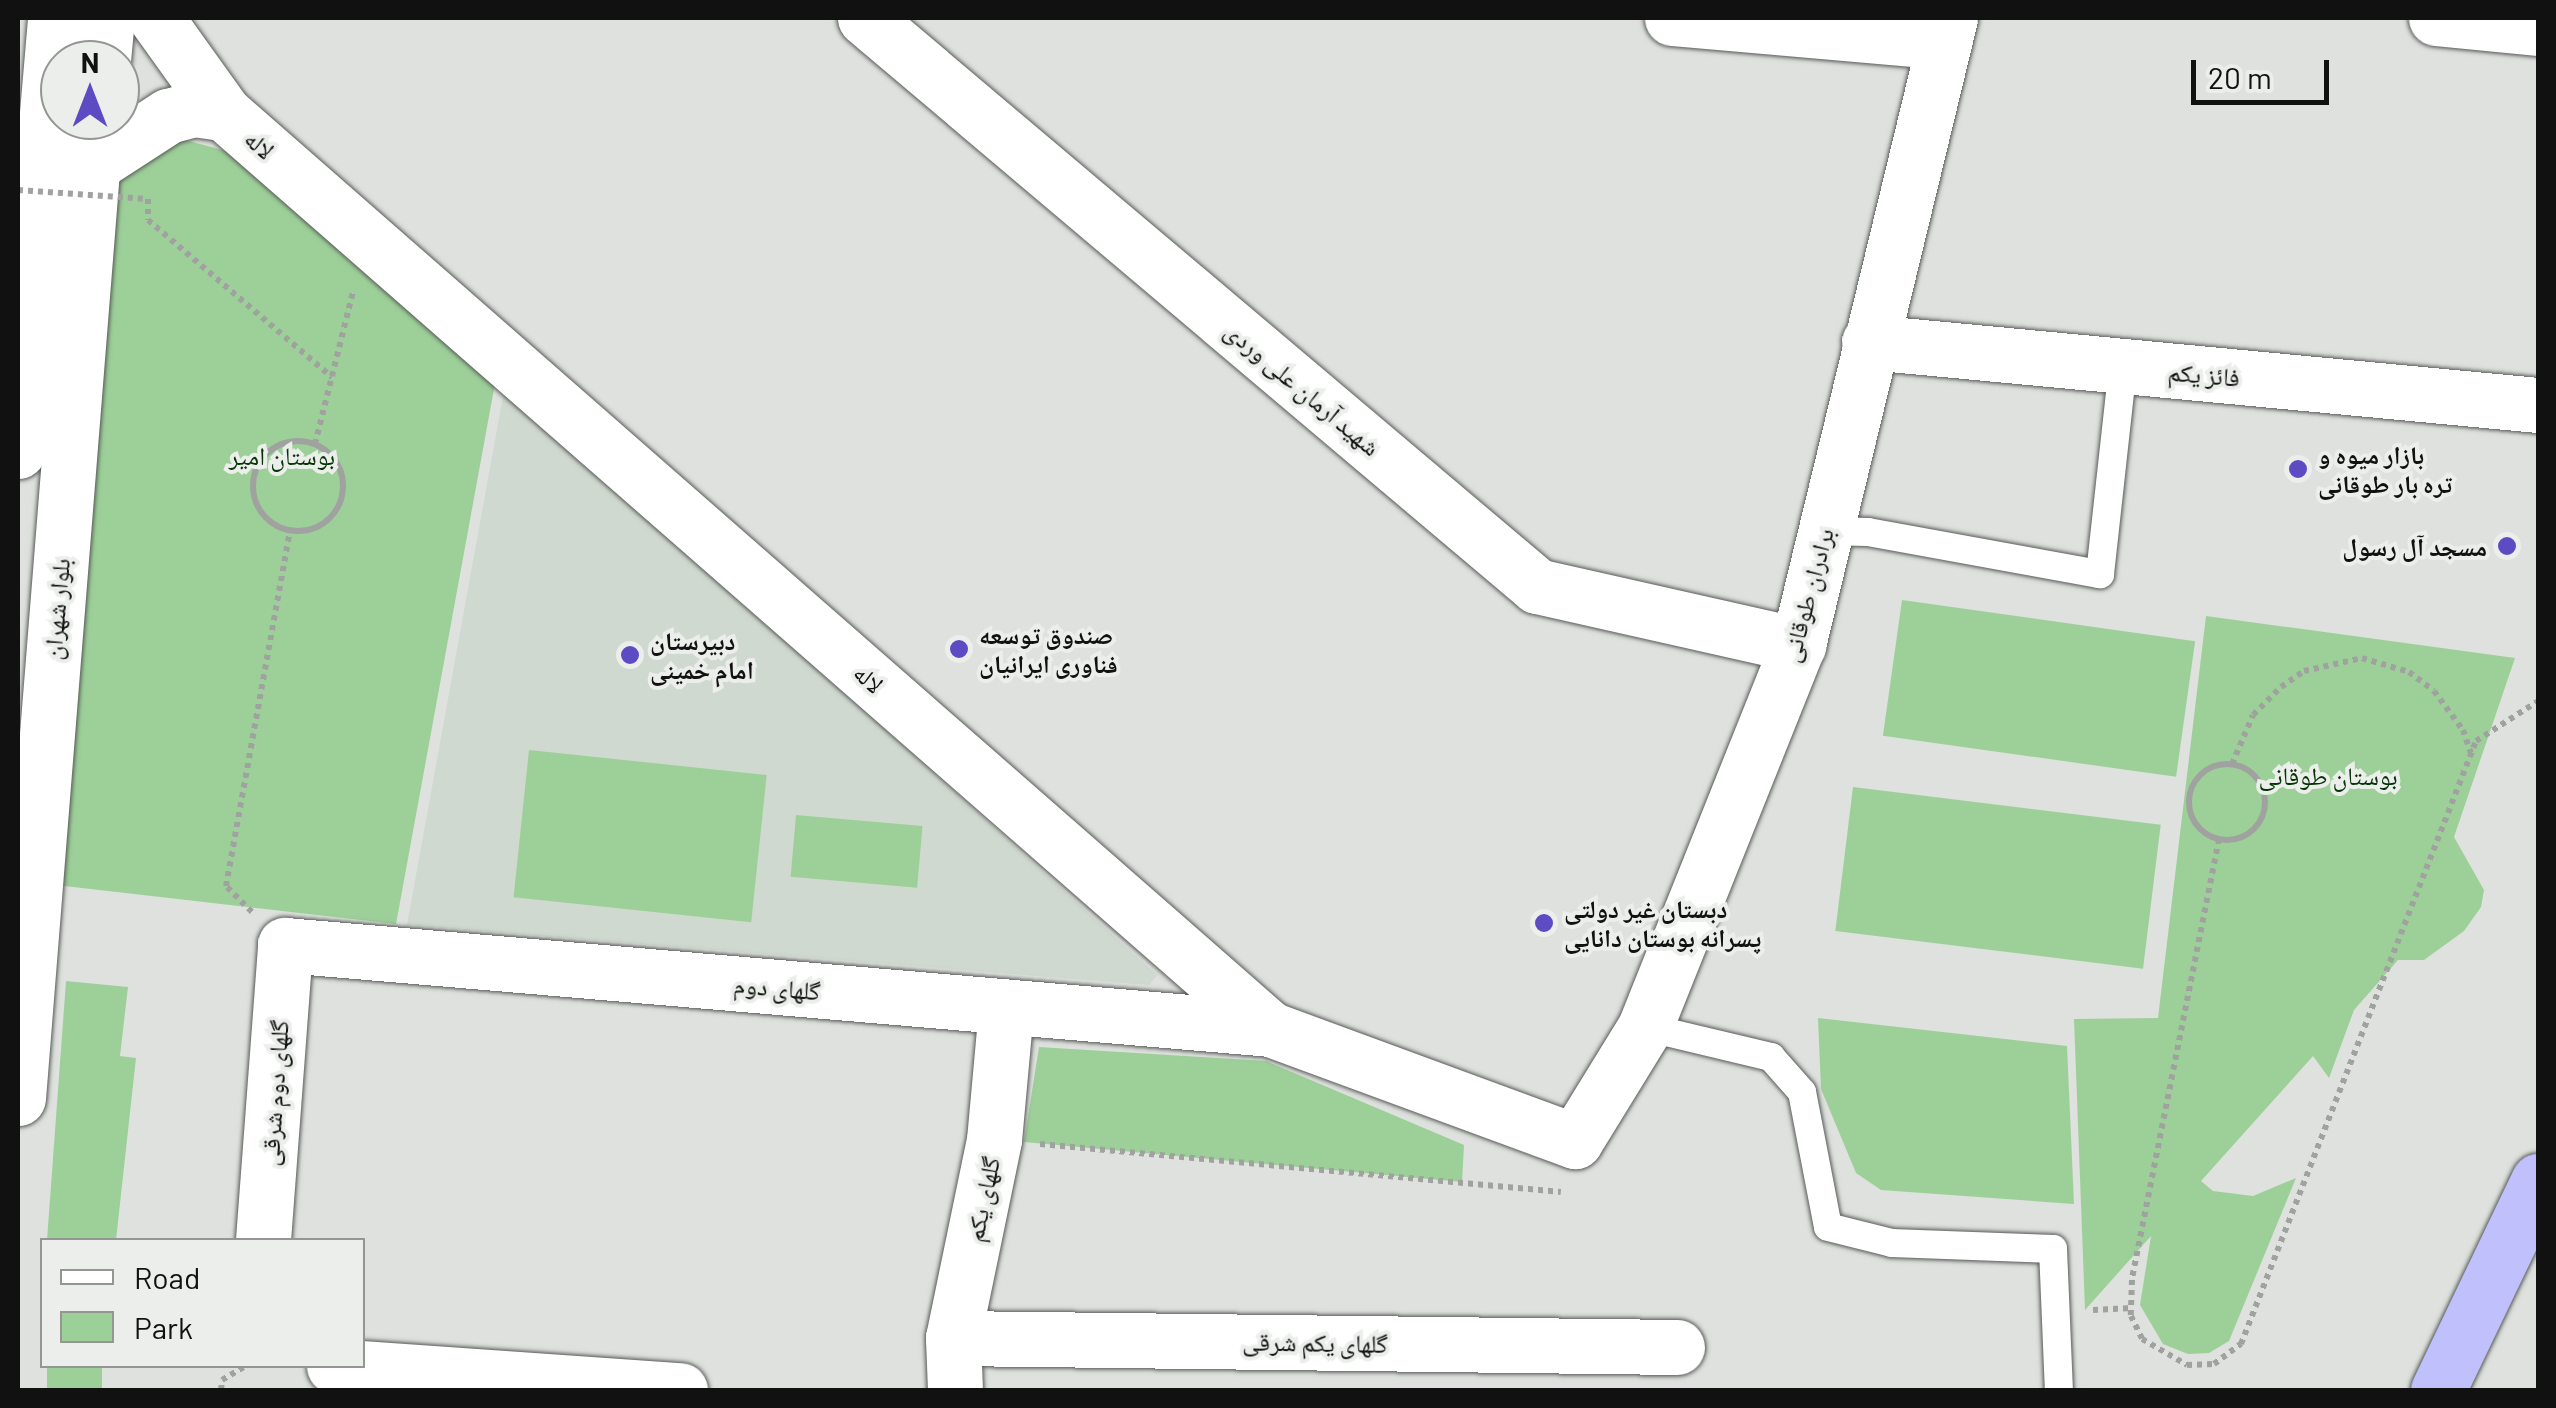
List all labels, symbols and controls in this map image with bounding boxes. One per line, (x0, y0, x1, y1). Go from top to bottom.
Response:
north arrow (40, 40, 140, 140)
scale bar (2196, 40, 2334, 102)
text: N (81, 45, 99, 79)
text: 20 m (2208, 59, 2272, 95)
street label: لاله (239, 123, 281, 165)
street label: شهید آرمان علی وردی (1219, 315, 1387, 461)
street label: فائز یکم (2167, 356, 2241, 392)
park label: بوستان امیر (229, 440, 335, 470)
place label: بازار میوه و تره بار طوقانی (2318, 440, 2452, 499)
marker: بازار میوه و تره بار طوقانی (2287, 458, 2309, 480)
street label: برادران طوقانی (1775, 525, 1839, 665)
place label: مسجد آل رسول (2342, 531, 2487, 561)
marker: مسجد آل رسول (2496, 535, 2518, 557)
street label: بلوار شهران (37, 557, 75, 661)
place label: صندوق توسعه فناوری ایرانیان (979, 620, 1118, 679)
place label: دبیرستان امام خمینی (650, 626, 754, 685)
marker: صندوق توسعه فناوری ایرانیان (948, 638, 970, 660)
marker: دبیرستان امام خمینی (619, 644, 641, 666)
street label: لاله (848, 657, 890, 699)
park label: بوستان طوقانی (2258, 760, 2398, 790)
place label: دبستان غیر دولتی پسرانه بوستان دانایی (1564, 894, 1761, 953)
marker: دبستان غیر دولتی پسرانه بوستان دانایی (1533, 912, 1555, 934)
street label: گلهای دوم (732, 968, 822, 1006)
street label: گلهای دوم شرقی (254, 1019, 294, 1167)
street label: گلهای یکم (958, 1154, 1006, 1244)
legend (40, 1238, 365, 1368)
text: Road (134, 1259, 200, 1295)
text: Park (134, 1309, 193, 1345)
street label: گلهای یکم شرقی (1242, 1326, 1388, 1358)

